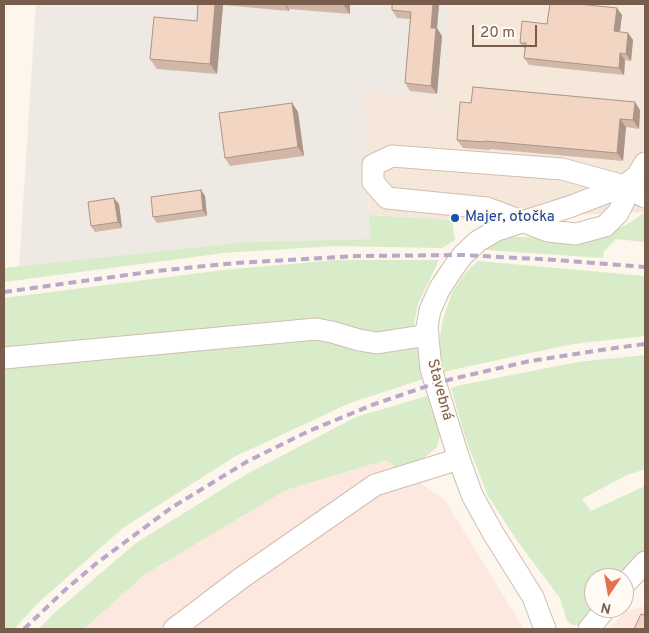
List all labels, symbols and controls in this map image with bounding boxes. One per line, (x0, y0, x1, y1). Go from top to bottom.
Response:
scale bar (474, 15, 539, 47)
text: 20 m (480, 24, 515, 43)
place label: Majer, otočka (465, 209, 555, 227)
marker: Majer, otočka (449, 212, 461, 224)
street label: Stavebná (422, 357, 456, 423)
north arrow (584, 568, 634, 618)
text: N (599, 598, 613, 617)

